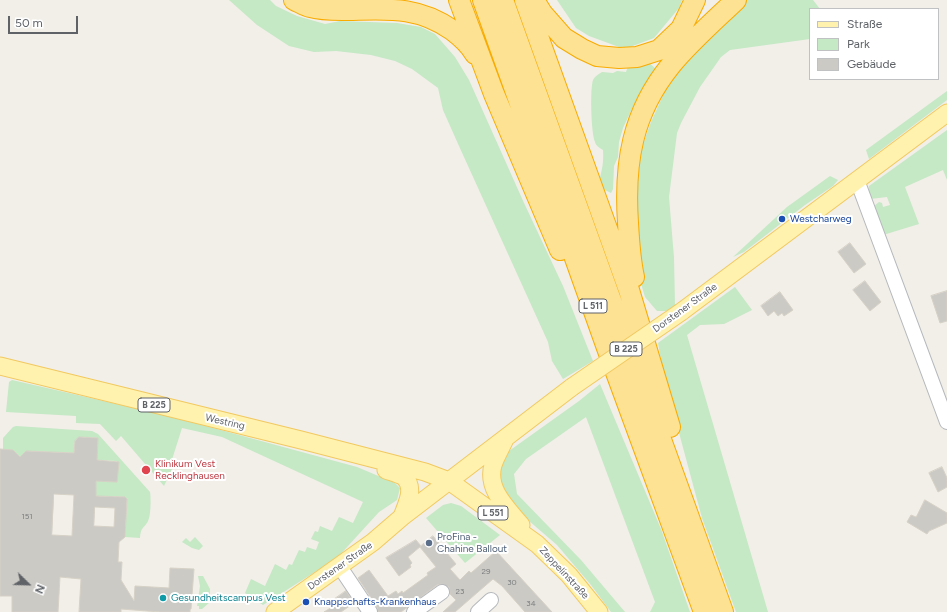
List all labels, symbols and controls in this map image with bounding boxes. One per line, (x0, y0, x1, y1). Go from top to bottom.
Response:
scale bar (10, 8, 80, 34)
legend (809, 8, 939, 80)
text: 50 m (15, 16, 43, 30)
text: Straße (847, 17, 882, 31)
text: Park (847, 37, 870, 51)
text: Gebäude (847, 57, 896, 71)
place label: Westcharweg (790, 213, 852, 225)
marker: Westcharweg (777, 214, 787, 224)
street label: Dorstener Straße (651, 281, 719, 335)
road number: L 511 (579, 299, 607, 313)
road number: B 225 (610, 342, 642, 356)
road number: B 225 (138, 398, 170, 412)
street label: Westring (204, 412, 246, 432)
place label: Klinikum Vest Recklinghausen (155, 458, 225, 482)
marker: Klinikum Vest Recklinghausen (140, 464, 152, 476)
road number: L 551 (478, 506, 508, 520)
house number: 151 (21, 512, 33, 522)
place label: ProFina - Chahine Ballout (437, 531, 507, 554)
marker: ProFina - Chahine Ballout (424, 538, 434, 548)
street label: Dorstener Straße (305, 539, 375, 593)
street label: Zeppelinstraße (537, 544, 591, 602)
north arrow (8, 564, 48, 604)
house number: 29 (482, 567, 490, 577)
house number: 30 (507, 578, 517, 588)
text: N (32, 582, 47, 595)
house number: 23 (456, 587, 464, 597)
place label: Gesundheitscampus Vest (171, 592, 286, 604)
marker: Gesundheitscampus Vest (158, 593, 168, 603)
place label: Knappschafts-Krankenhaus (314, 596, 436, 608)
marker: Knappschafts-Krankenhaus (301, 597, 311, 607)
house number: 34 (526, 599, 536, 609)

